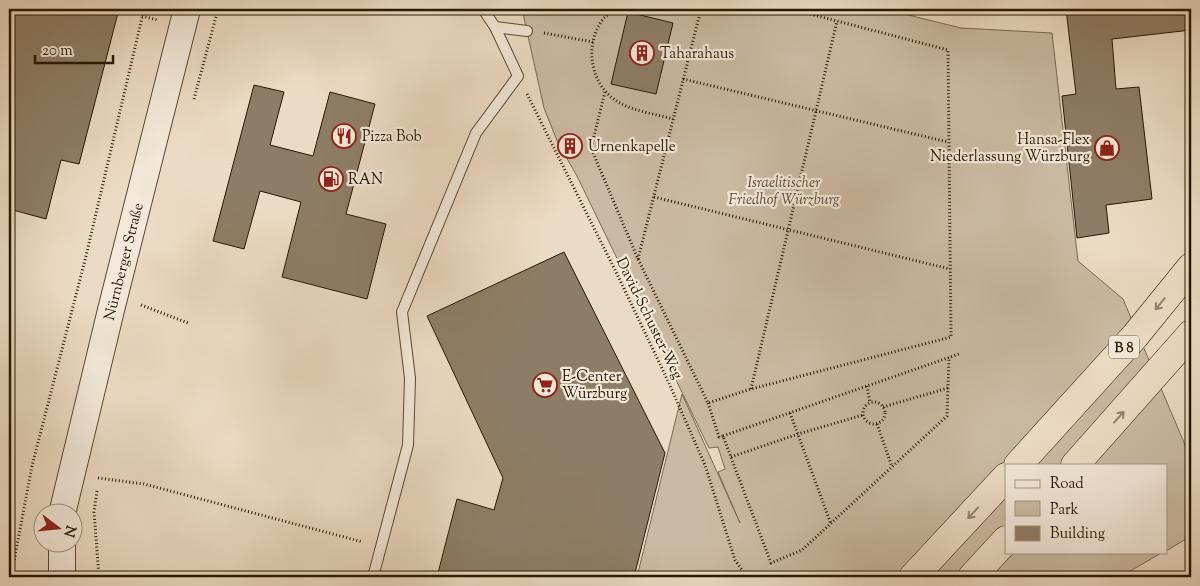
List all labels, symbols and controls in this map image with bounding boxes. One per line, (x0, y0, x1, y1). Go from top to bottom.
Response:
scale bar (35, 32, 112, 64)
building icon: Taharahaus (629, 40, 655, 66)
text: 20 m (42, 41, 73, 62)
place label: Taharahaus (660, 44, 734, 65)
restaurant icon: Pizza Bob (331, 123, 357, 149)
place label: Pizza Bob (362, 127, 422, 148)
place label: Hansa-Flex Niederlassung Würzburg (930, 130, 1090, 168)
building icon: Urnenkapelle (557, 133, 583, 159)
shop icon: Hansa-Flex Niederlassung Würzburg (1094, 135, 1120, 161)
place label: Urnenkapelle (588, 137, 676, 158)
fuel station icon: RAN (318, 166, 344, 192)
place label: RAN (348, 170, 383, 191)
park label: Israelitischer Friedhof Würzburg (728, 173, 840, 211)
street label: Nürnberger Straße (100, 201, 150, 323)
street label: David-Schuster-Weg (610, 254, 687, 383)
one-way arrow (1155, 298, 1166, 311)
road number: B 8 (1109, 336, 1139, 358)
place label: E-Center Würzburg (562, 367, 627, 405)
supermarket icon: E-Center Würzburg (532, 372, 558, 398)
one-way arrow (1113, 410, 1124, 423)
legend (1005, 464, 1168, 554)
text: Road (1050, 474, 1084, 495)
text: Park (1050, 500, 1079, 521)
north arrow (32, 504, 82, 554)
one-way arrow (967, 507, 979, 519)
text: N (57, 523, 80, 539)
text: Building (1050, 524, 1105, 545)

